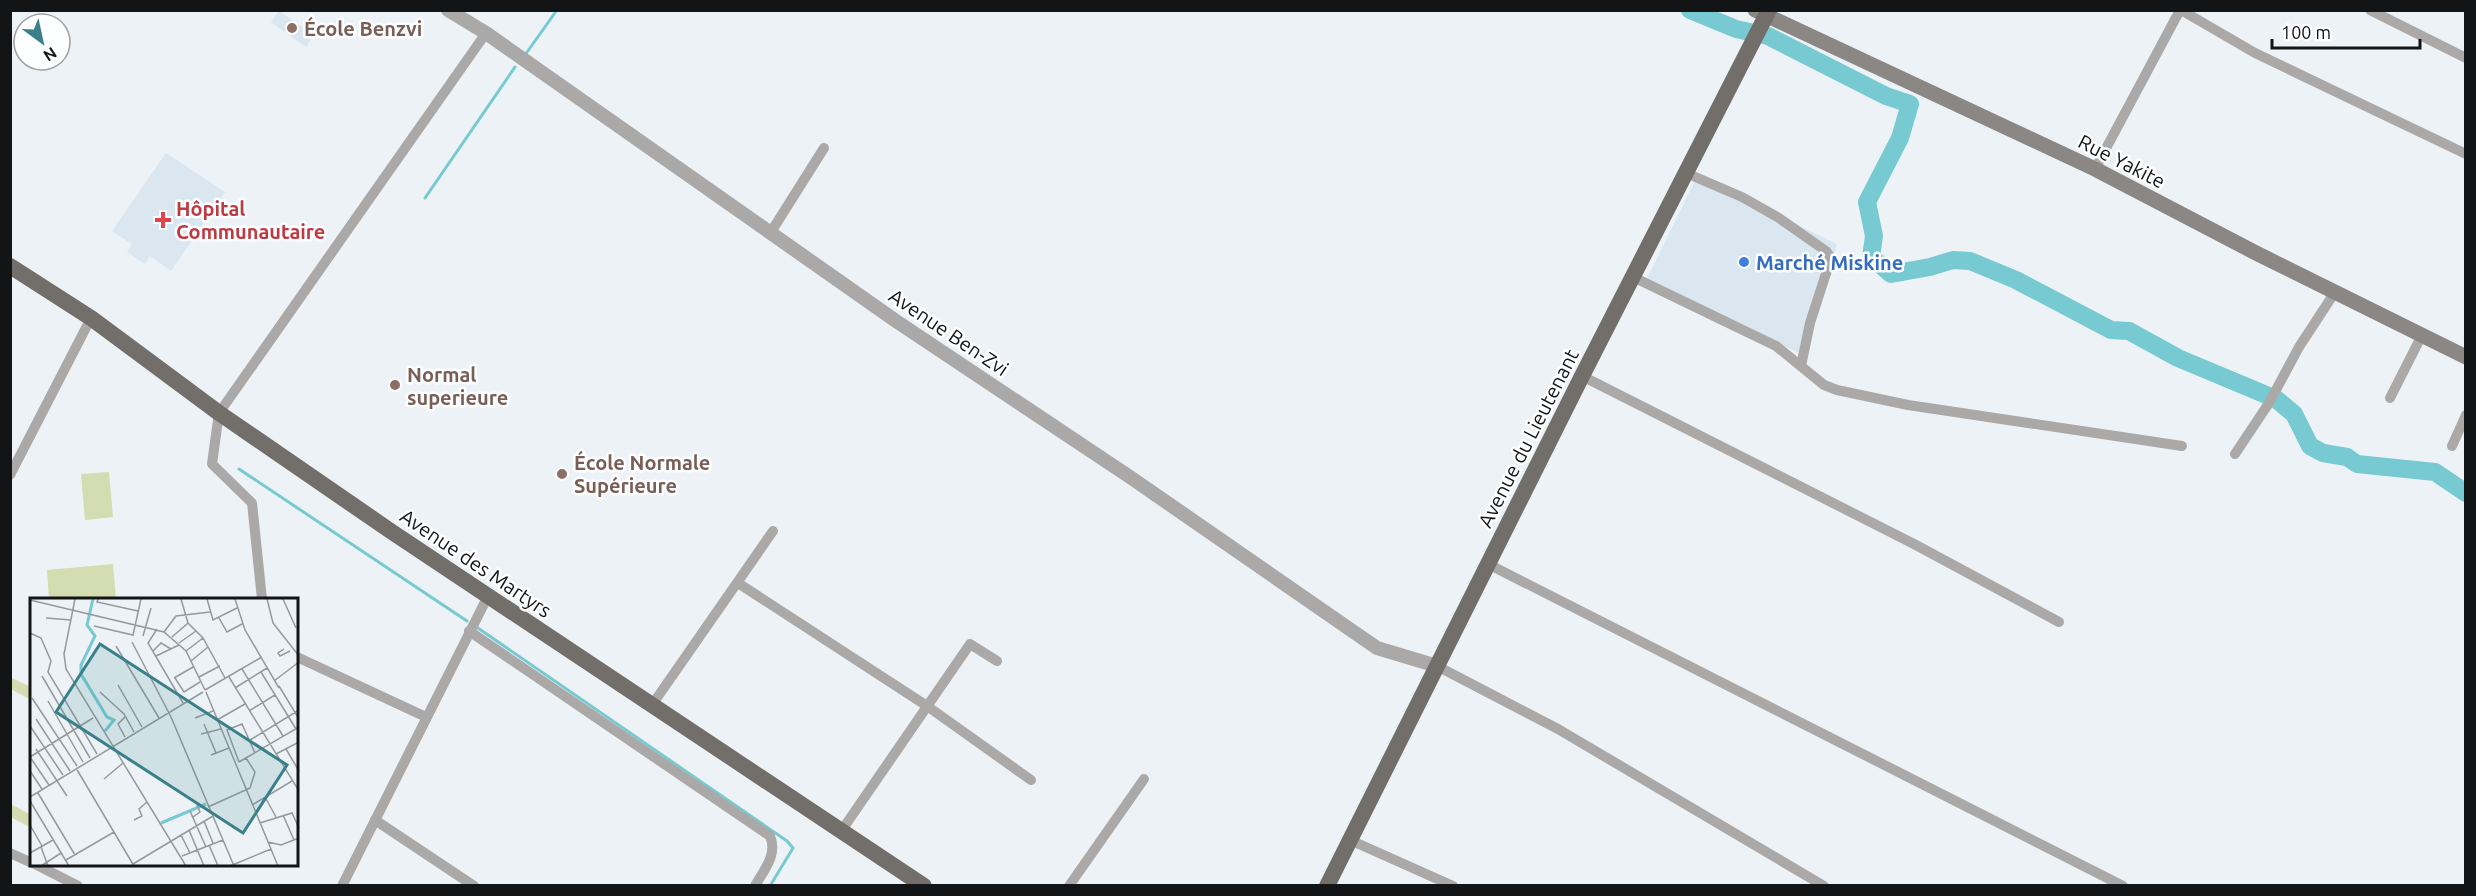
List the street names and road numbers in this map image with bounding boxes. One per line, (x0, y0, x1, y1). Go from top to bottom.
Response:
street label: Rue Yakite (2075, 129, 2169, 193)
street label: Avenue Ben-Zvi (885, 284, 1013, 380)
street label: Avenue du Lieutenant (1473, 345, 1583, 531)
street label: Avenue des Martyrs (396, 504, 556, 622)

